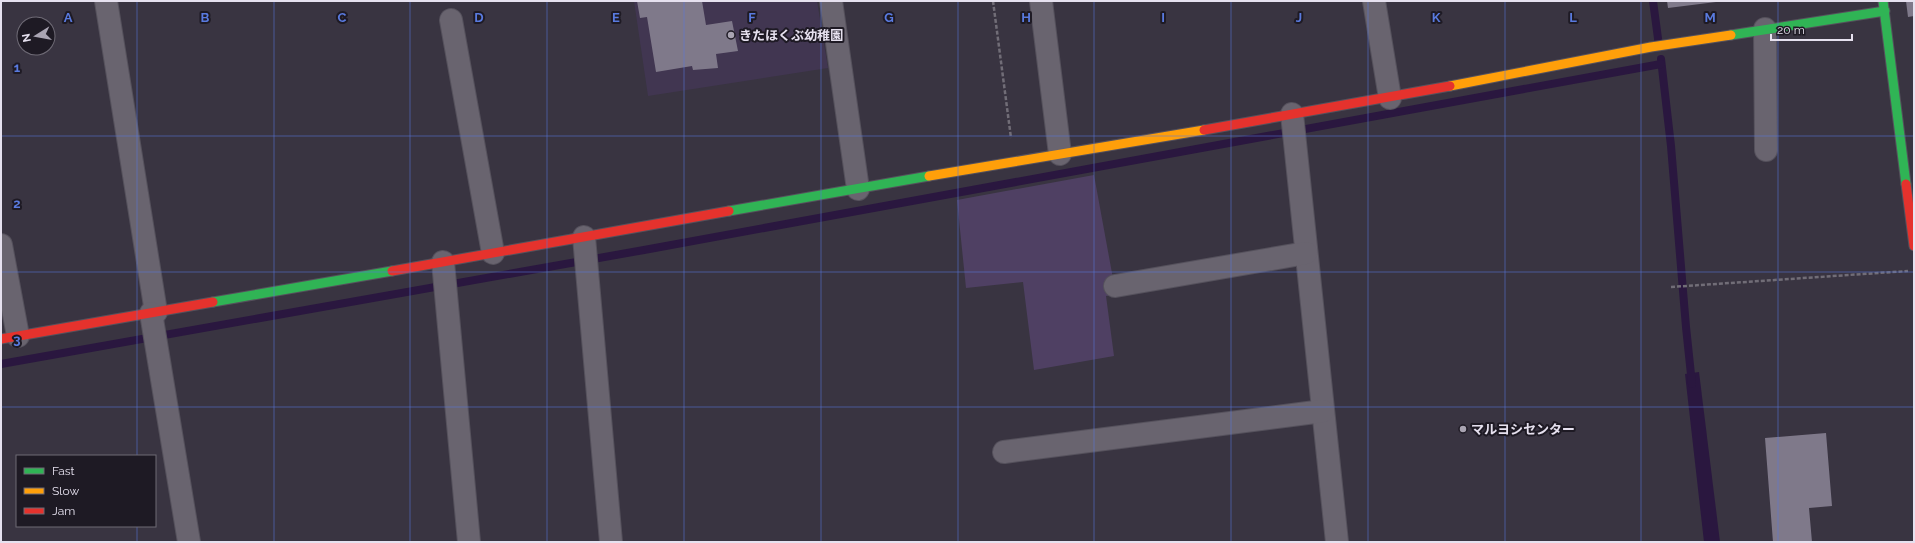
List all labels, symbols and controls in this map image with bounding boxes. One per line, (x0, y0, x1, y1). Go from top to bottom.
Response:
text: A (64, 10, 73, 25)
text: B (201, 10, 210, 25)
text: C (338, 10, 347, 25)
text: D (474, 10, 484, 25)
text: E (612, 10, 620, 25)
text: F (748, 10, 756, 25)
text: G (884, 10, 894, 25)
text: H (1021, 10, 1031, 25)
text: I (1161, 10, 1165, 25)
text: J (1296, 10, 1302, 25)
text: K (1432, 10, 1441, 25)
text: L (1569, 10, 1577, 25)
text: M (1704, 10, 1716, 25)
north arrow (16, 16, 56, 56)
scale bar (1771, 16, 1852, 42)
text: 20 m (1777, 23, 1805, 37)
place label: きたほくぶ幼稚園 (739, 28, 843, 43)
marker: きたほくぶ幼稚園 (726, 30, 736, 40)
text: N (19, 32, 34, 43)
text: 1 (14, 60, 21, 75)
text: 2 (13, 196, 21, 211)
text: 3 (13, 332, 21, 347)
place label: マルヨシセンター (1471, 422, 1575, 437)
marker: マルヨシセンター (1458, 424, 1468, 434)
legend (16, 455, 156, 527)
text: Fast (52, 464, 75, 478)
text: Slow (52, 484, 79, 498)
text: Jam (52, 504, 75, 518)

